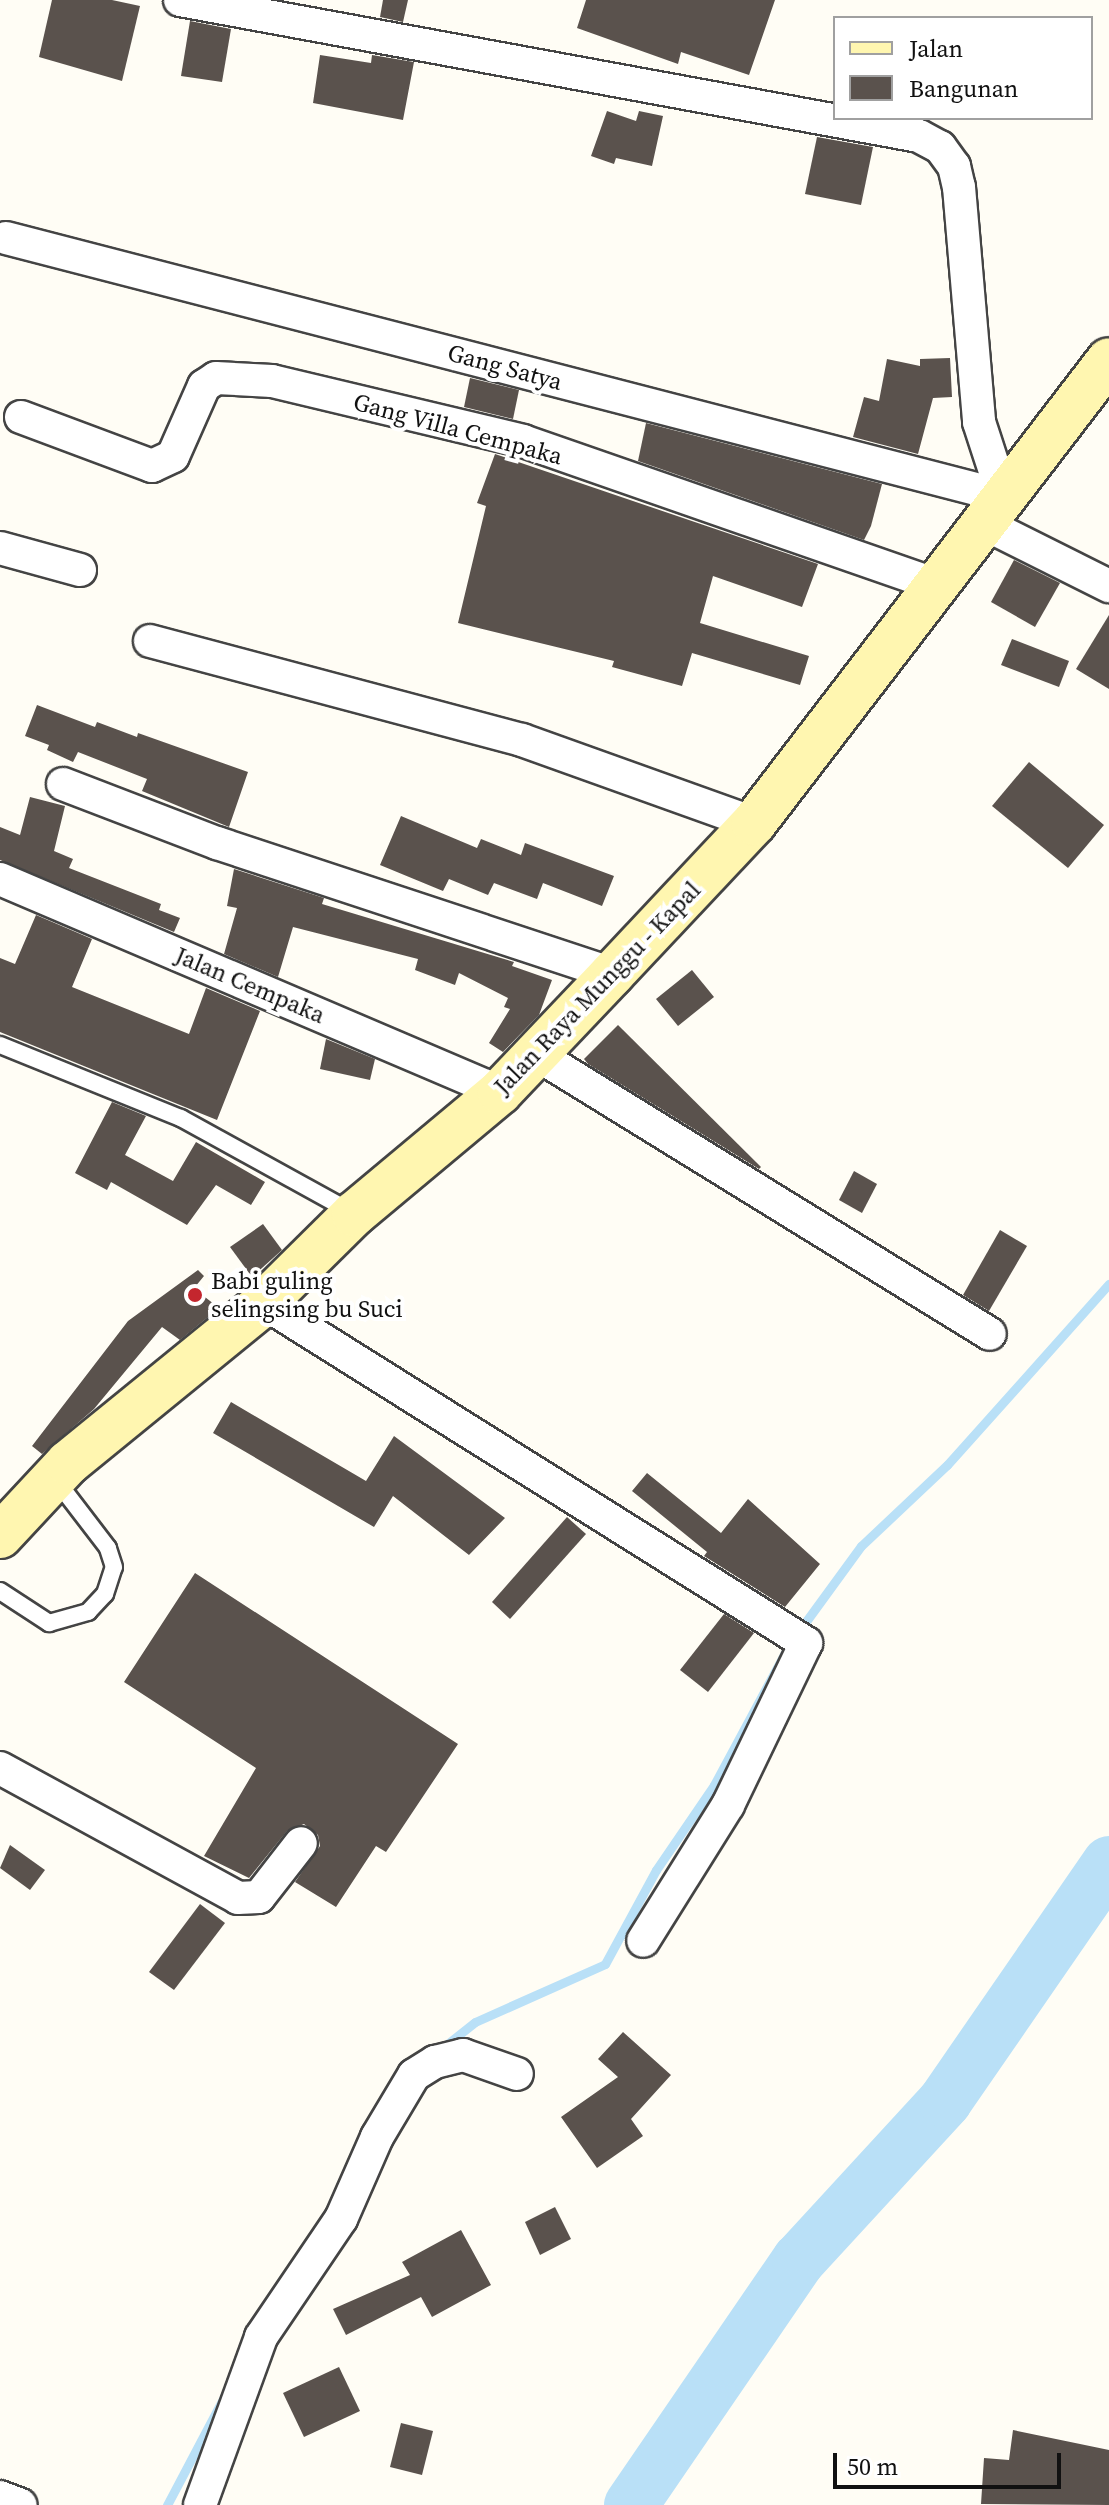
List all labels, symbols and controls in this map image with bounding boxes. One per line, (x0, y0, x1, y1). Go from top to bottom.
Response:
legend (833, 16, 1093, 120)
text: Jalan (909, 32, 963, 65)
text: Bangunan (909, 72, 1018, 105)
street label: Gang Satya (445, 338, 565, 396)
street label: Gang Villa Cempaka (350, 387, 566, 471)
street label: Jalan Raya Munggu - Kapal (488, 876, 706, 1100)
street label: Jalan Cempaka (171, 941, 329, 1029)
place label: Babi guling selingsing bu Suci (211, 1267, 403, 1323)
marker: Babi guling selingsing bu Suci (186, 1286, 204, 1304)
scale bar (837, 2437, 1065, 2487)
text: 50 m (847, 2450, 898, 2483)

